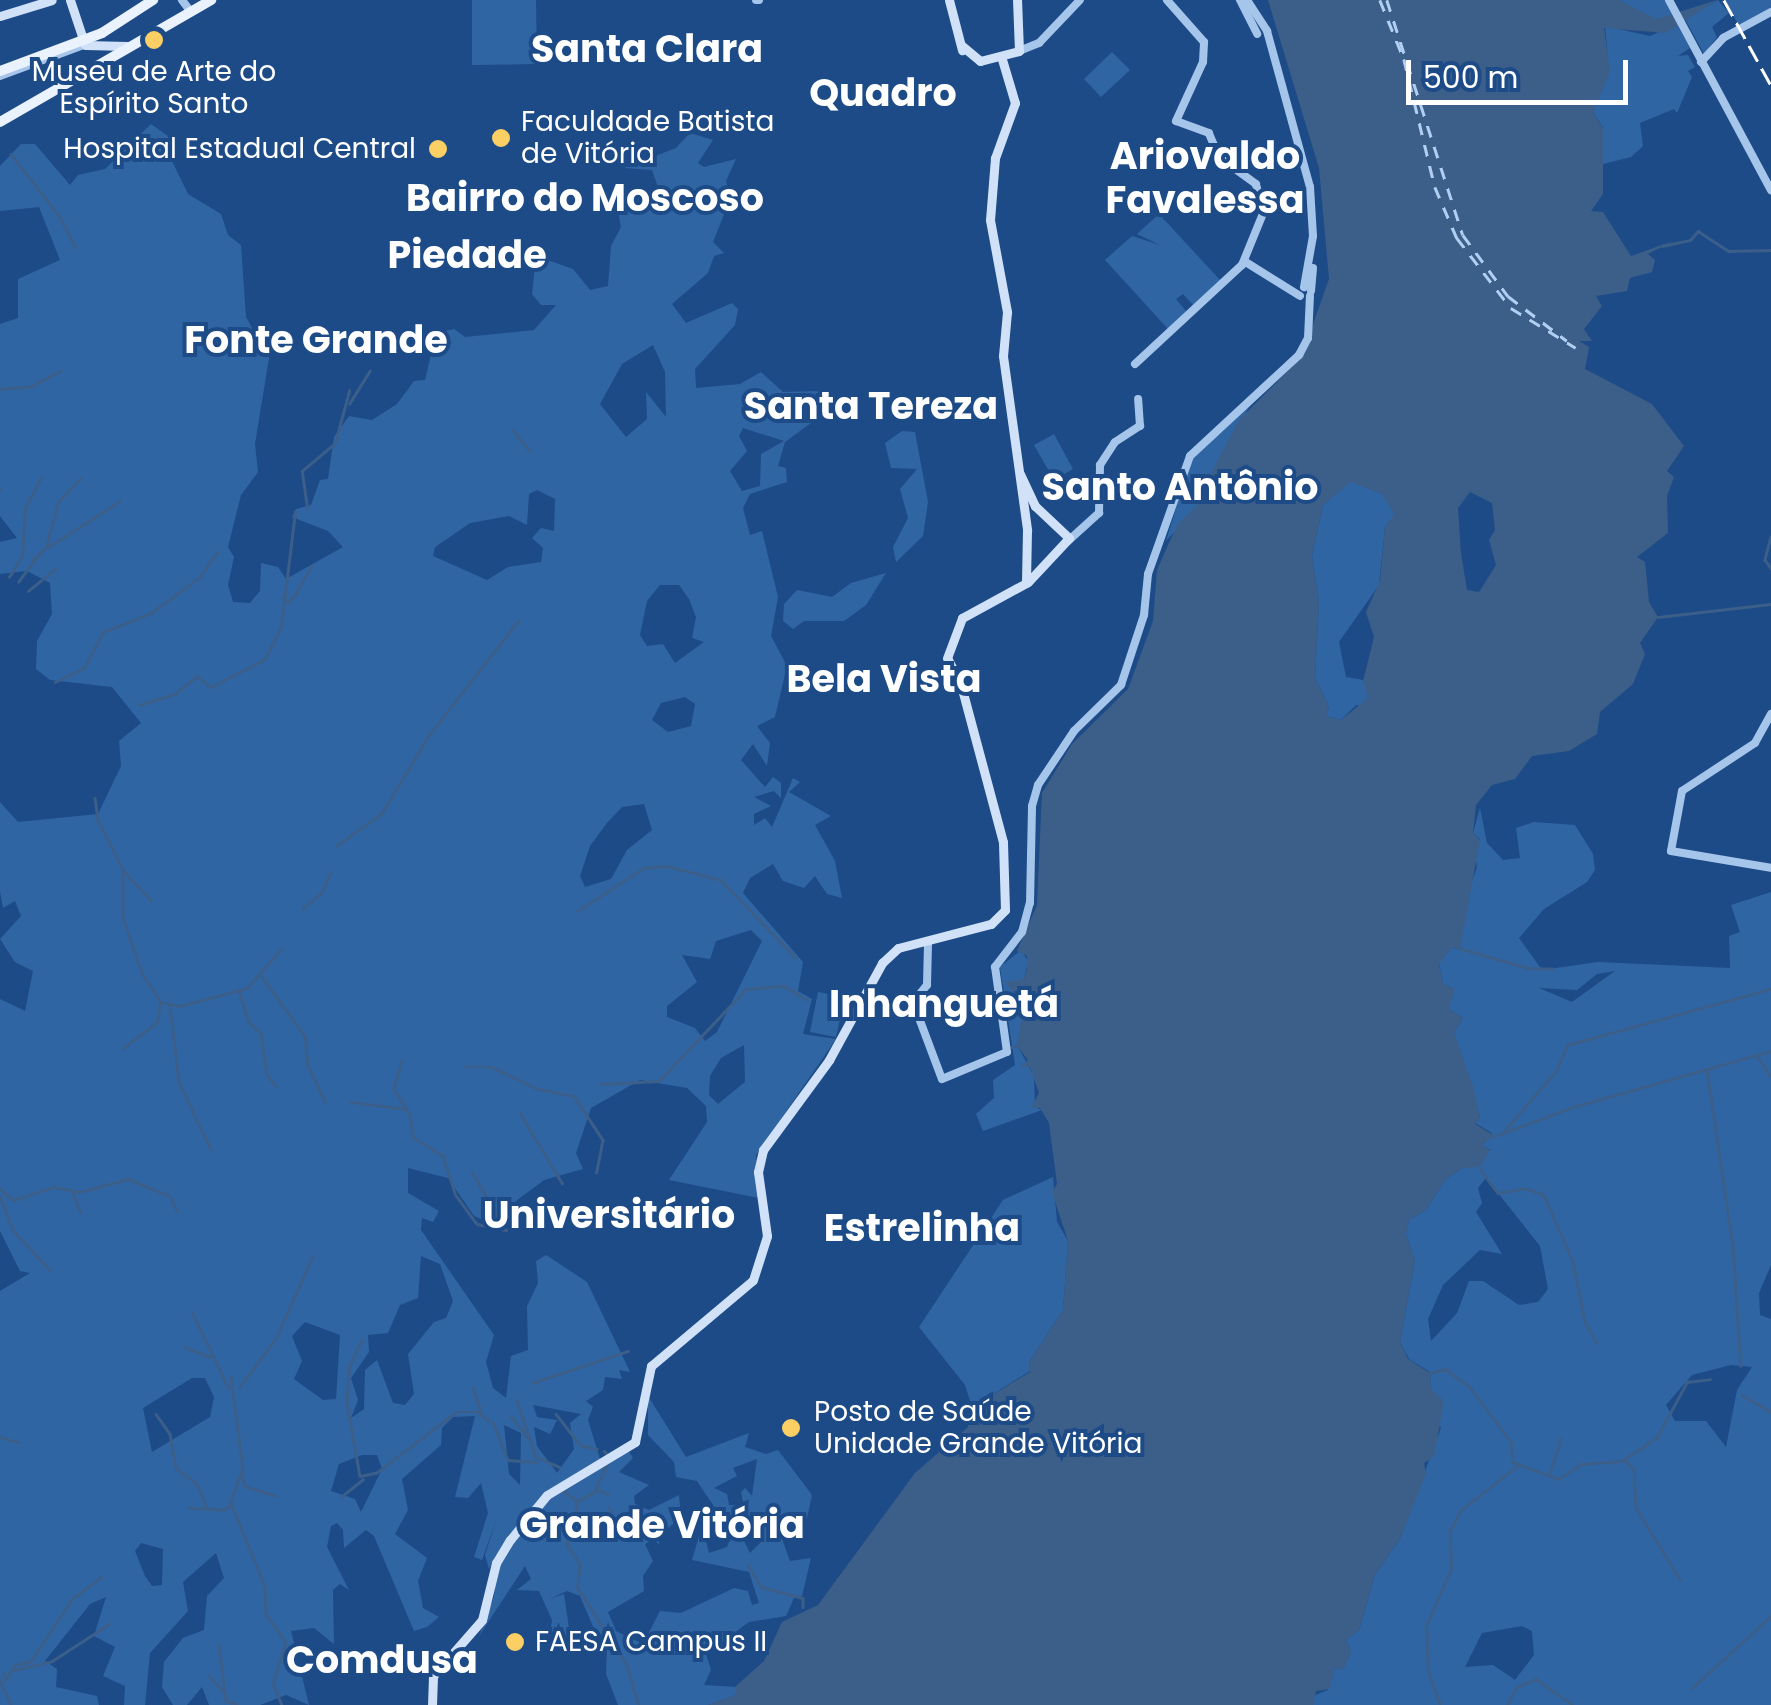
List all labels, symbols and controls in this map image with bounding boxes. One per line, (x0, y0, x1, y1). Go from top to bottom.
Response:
district label: Santa Clara (531, 26, 763, 72)
marker: Museu de Arte do Espírito Santo (143, 29, 165, 51)
scale bar (1411, 40, 1634, 102)
place label: Museu de Arte do Espírito Santo (32, 55, 276, 121)
text: 500 m (1423, 56, 1518, 99)
district label: Quadro (809, 70, 957, 116)
place label: Faculdade Batista de Vitória (521, 105, 774, 171)
marker: Faculdade Batista de Vitória (490, 127, 512, 149)
place label: Hospital Estadual Central (63, 132, 416, 166)
district label: Ariovaldo Favalessa (1105, 133, 1305, 222)
marker: Hospital Estadual Central (425, 136, 451, 162)
district label: Bairro do Moscoso (406, 175, 764, 221)
district label: Piedade (387, 232, 547, 278)
district label: Fonte Grande (184, 317, 448, 363)
district label: Santa Tereza (744, 383, 998, 429)
district label: Santo Antônio (1042, 464, 1318, 510)
district label: Bela Vista (787, 656, 981, 702)
district label: Inhanguetá (829, 981, 1059, 1027)
district label: Universitário (483, 1192, 735, 1238)
district label: Estrelinha (824, 1205, 1020, 1251)
place label: Posto de Saúde Unidade Grande Vitória (814, 1395, 1142, 1461)
marker: Posto de Saúde Unidade Grande Vitória (778, 1415, 804, 1441)
district label: Grande Vitória (519, 1502, 805, 1548)
place label: FAESA Campus II (535, 1625, 767, 1659)
marker: FAESA Campus II (504, 1631, 526, 1653)
district label: Comdusa (286, 1637, 478, 1683)

